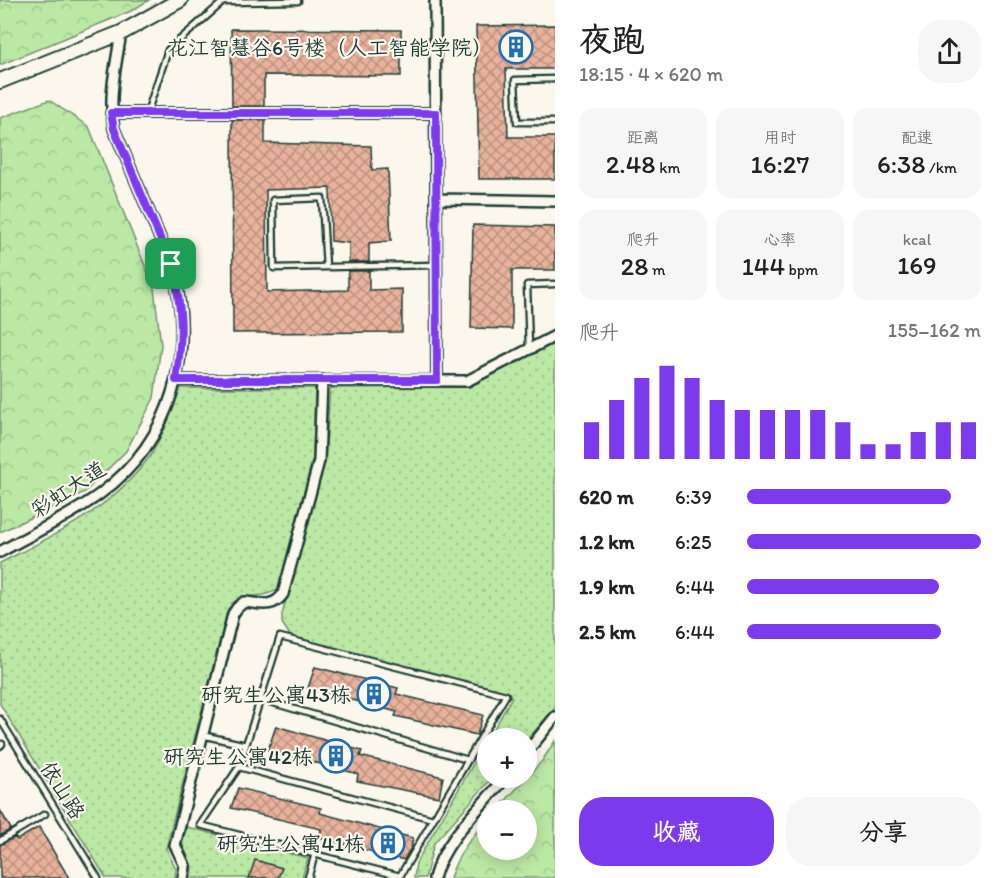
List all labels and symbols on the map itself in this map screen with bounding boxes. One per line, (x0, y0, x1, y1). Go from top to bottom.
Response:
building icon: 花江智慧谷6号楼（人工智能学院） (498, 29, 534, 65)
place label: 花江智慧谷6号楼（人工智能学院） (167, 35, 493, 60)
pin (145, 238, 196, 289)
street label: 彩虹大道 (26, 456, 110, 522)
building icon: 研究生公寓43栋 (356, 676, 392, 712)
place label: 研究生公寓43栋 (201, 682, 351, 707)
building icon: 研究生公寓42栋 (318, 738, 354, 774)
place label: 研究生公寓42栋 (163, 744, 313, 769)
street label: 依山路 (36, 757, 90, 823)
building icon: 研究生公寓41栋 (370, 825, 406, 861)
place label: 研究生公寓41栋 (217, 831, 365, 856)

